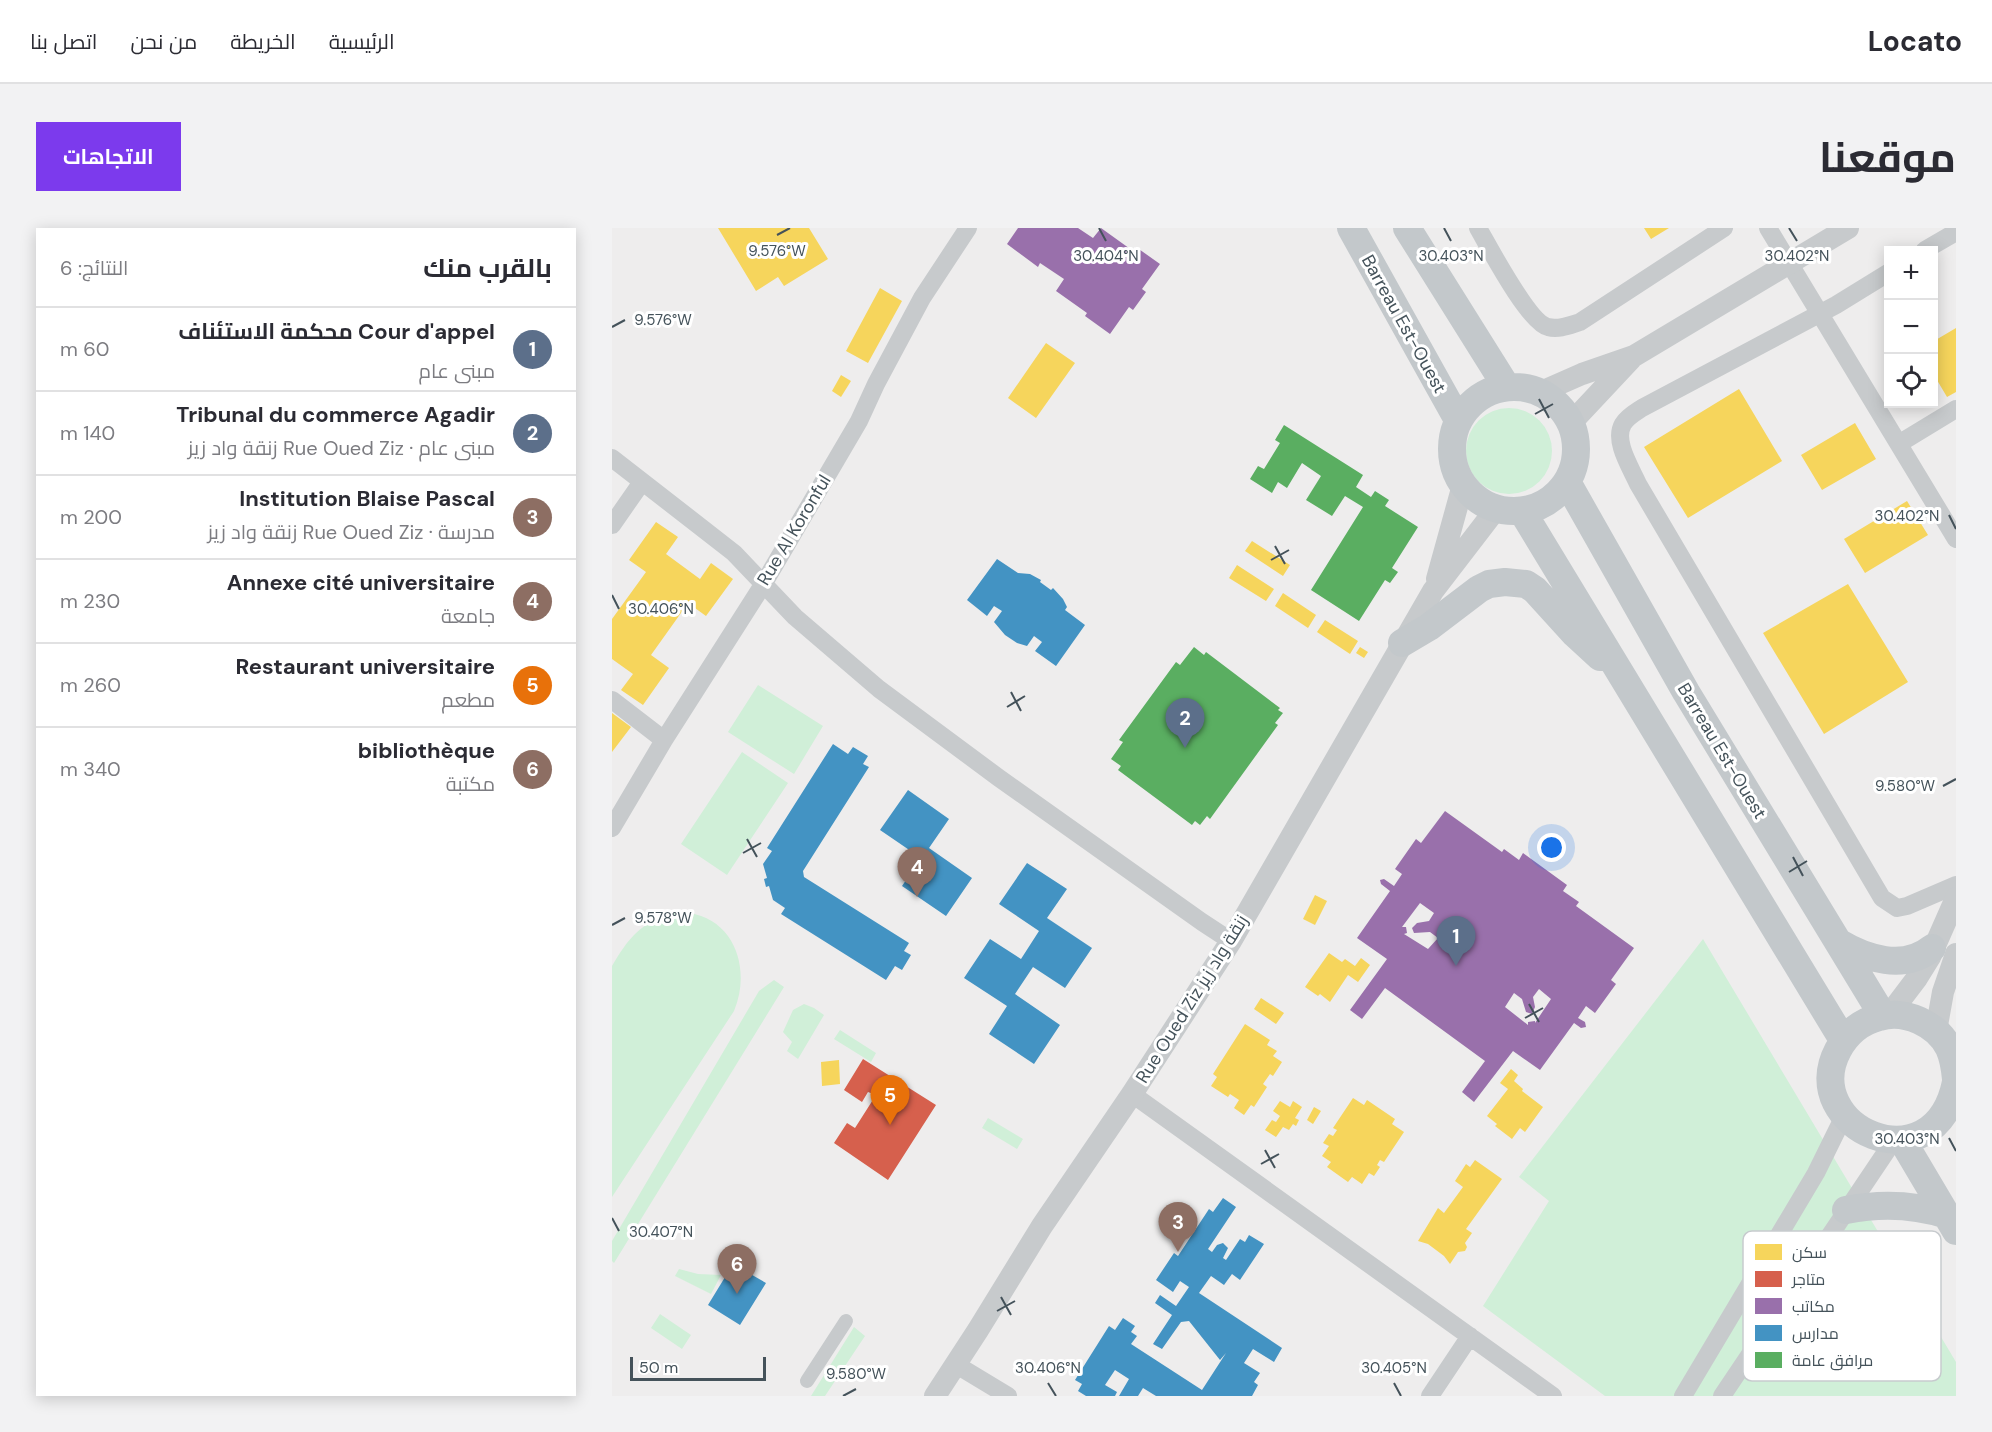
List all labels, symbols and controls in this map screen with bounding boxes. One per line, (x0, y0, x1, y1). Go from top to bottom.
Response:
text: Locato (1868, 23, 1962, 60)
text: اتصل بنا (30, 28, 97, 56)
text: من نحن (130, 28, 197, 56)
text: الخريطة (230, 28, 296, 56)
text: الرئيسية (329, 28, 395, 56)
button: الاتجاهات (36, 122, 181, 191)
text: موقعنا (1819, 130, 1956, 185)
text: 9.576°W (748, 241, 806, 261)
text: 30.404°N (1073, 246, 1139, 266)
text: 30.403°N (1418, 246, 1484, 266)
text: 30.402°N (1765, 246, 1829, 266)
map controls (1884, 246, 1938, 408)
button: + (1884, 246, 1938, 300)
text: بالقرب منك (423, 251, 552, 285)
street label: Barreau Est-Ouest (1356, 251, 1452, 397)
text: النتائج: 6 (60, 255, 128, 281)
button: − (1884, 300, 1938, 354)
text: 9.576°W (634, 310, 692, 330)
text: Cour d'appel محكمة الاستئناف (178, 317, 495, 346)
text: 60 m (60, 336, 109, 362)
text: 1 (529, 336, 536, 362)
button: locate (1884, 354, 1938, 408)
text: مبنى عام (418, 358, 495, 384)
text: Tribunal du commerce Agadir (176, 400, 495, 429)
text: 140 m (60, 420, 115, 446)
text: 2 (527, 420, 538, 446)
text: مبنى عام · Rue Oued Ziz زنقة واد زيز (188, 435, 495, 461)
street label: Rue Al Koronful (751, 470, 837, 590)
text: Institution Blaise Pascal (239, 484, 495, 513)
text: 200 m (60, 504, 122, 530)
text: 3 (526, 504, 539, 530)
text: 30.402°N (1875, 506, 1939, 526)
text: مدرسة · Rue Oued Ziz زنقة واد زيز (207, 519, 495, 545)
text: Annexe cité universitaire (227, 568, 495, 597)
text: 230 m (60, 588, 120, 614)
text: 4 (526, 588, 539, 614)
text: 30.406°N (628, 599, 694, 619)
text: جامعة (441, 603, 495, 629)
text: Restaurant universitaire (235, 652, 495, 681)
text: 260 m (60, 672, 121, 698)
text: 5 (526, 672, 539, 698)
street label: Barreau Est-Ouest (1672, 679, 1772, 823)
text: مطعم (441, 687, 495, 713)
pin: 2 (1166, 698, 1204, 748)
text: bibliothèque (358, 736, 495, 765)
text: 340 m (60, 756, 121, 782)
text: 6 (526, 756, 539, 782)
text: مكتبة (446, 771, 495, 797)
text: 9.580°W (1875, 776, 1936, 796)
your location (1537, 833, 1566, 862)
pin: 4 (898, 848, 936, 897)
text: 9.578°W (634, 908, 692, 928)
street label: Rue Oued Ziz زنقة واد زيز (1130, 910, 1254, 1088)
pin: 1 (1436, 916, 1476, 966)
pin: 5 (870, 1076, 910, 1125)
text: 30.403°N (1874, 1129, 1940, 1149)
pin: 3 (1158, 1202, 1198, 1252)
text: 30.407°N (629, 1222, 693, 1242)
legend (1743, 1231, 1941, 1381)
text: سكن (1792, 1242, 1827, 1263)
pin: 6 (718, 1244, 756, 1294)
text: متاجر (1791, 1269, 1825, 1290)
text: مكاتب (1792, 1296, 1835, 1317)
text: مدارس (1792, 1323, 1839, 1344)
text: مرافق عامة (1792, 1350, 1873, 1371)
scale bar (630, 1354, 766, 1382)
text: 50 m (639, 1357, 678, 1378)
text: 30.406°N (1015, 1358, 1081, 1378)
text: 30.405°N (1361, 1358, 1427, 1378)
text: 9.580°W (826, 1364, 887, 1384)

